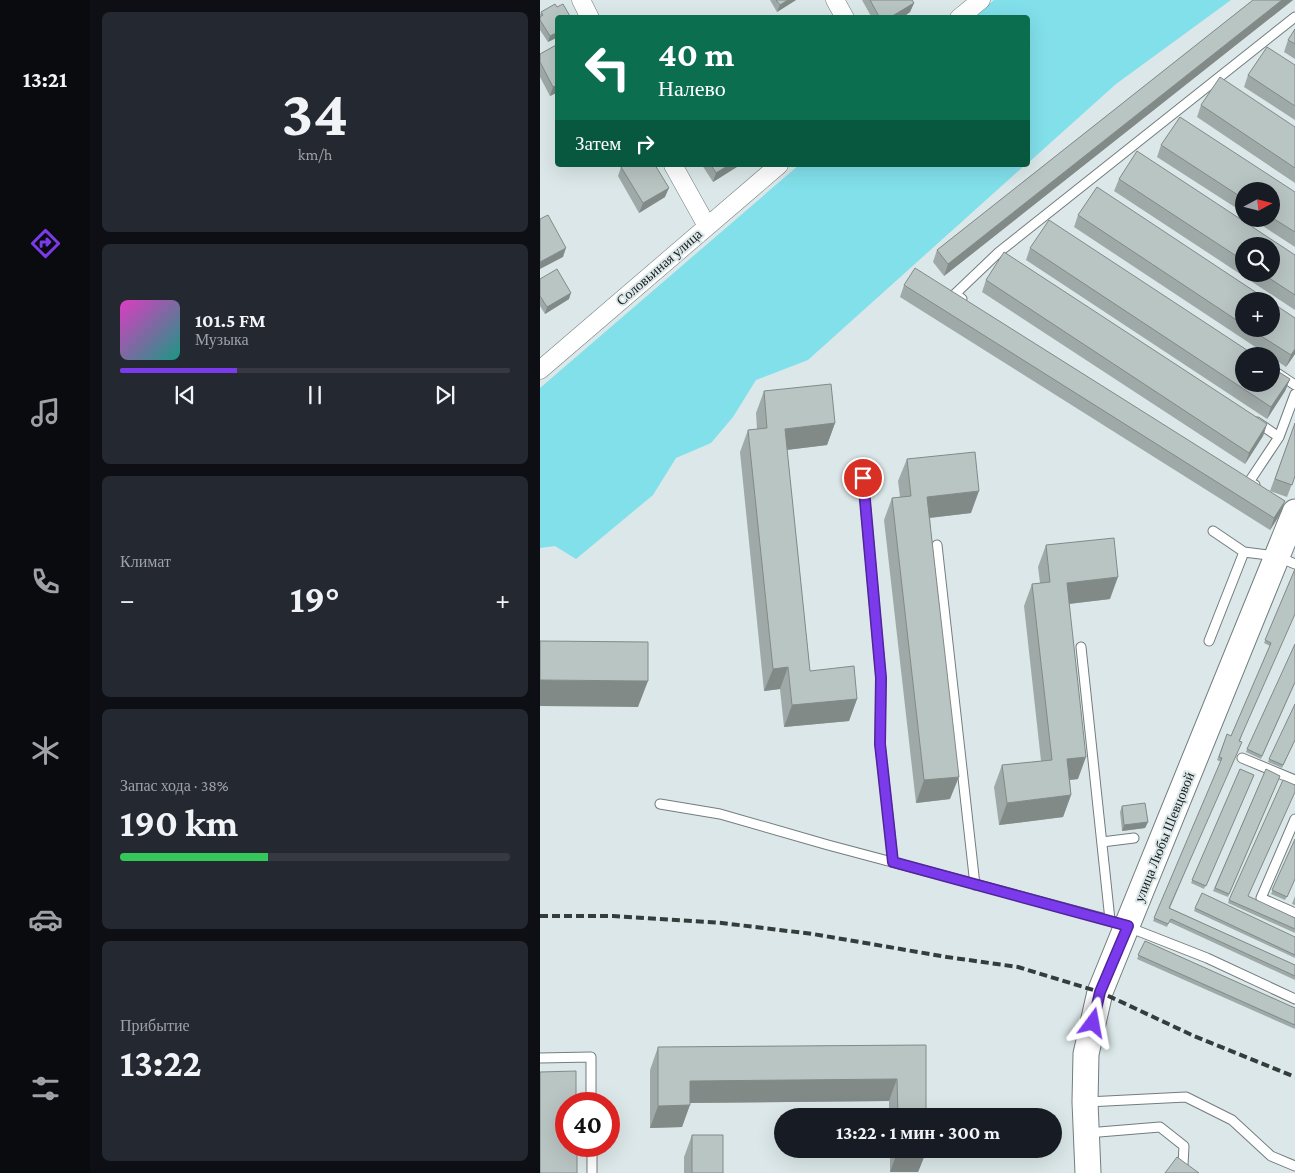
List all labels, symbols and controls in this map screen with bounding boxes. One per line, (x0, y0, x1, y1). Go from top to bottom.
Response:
icon: left (575, 35, 640, 100)
text: 40 m (658, 35, 735, 74)
text: 13:21 (23, 67, 67, 92)
text: Налево (658, 76, 726, 101)
text: 34 (282, 77, 348, 149)
icon: right (631, 130, 659, 158)
text: Затем (575, 133, 621, 154)
text: km/h (298, 146, 332, 163)
north arrow (1235, 182, 1280, 228)
map controls (1235, 182, 1280, 392)
street label: Соловьиная улица (613, 225, 706, 308)
icon: directions (28, 226, 63, 261)
button: search (1235, 237, 1280, 282)
button: + (1235, 292, 1280, 337)
text: 101.5 FM (195, 310, 266, 331)
text: Музыка (195, 331, 249, 348)
button: − (1235, 347, 1280, 392)
icon: previous (171, 381, 199, 409)
icon: pause (301, 381, 329, 409)
icon: next (431, 381, 459, 409)
icon: music (28, 395, 63, 430)
pin (842, 457, 884, 499)
icon: arrive (849, 464, 877, 492)
text: Климат (120, 553, 171, 570)
icon: phone (28, 564, 63, 599)
text: 19° (290, 578, 340, 620)
text: − (120, 584, 135, 615)
text: + (495, 584, 510, 615)
icon: climate (28, 733, 63, 768)
street label: улица Любы Шевцовой (1131, 769, 1198, 904)
text: Запас хода · 38% (120, 777, 228, 794)
text: 190 km (120, 802, 238, 844)
icon: car (28, 902, 63, 937)
position arrow (1066, 996, 1118, 1048)
text: Прибытие (120, 1017, 190, 1034)
text: 13:22 (120, 1042, 202, 1084)
icon: filters (28, 1071, 63, 1106)
speed limit sign: 40 (555, 1092, 620, 1157)
text: 13:22 · 1 мин · 300 m (836, 1122, 1000, 1143)

